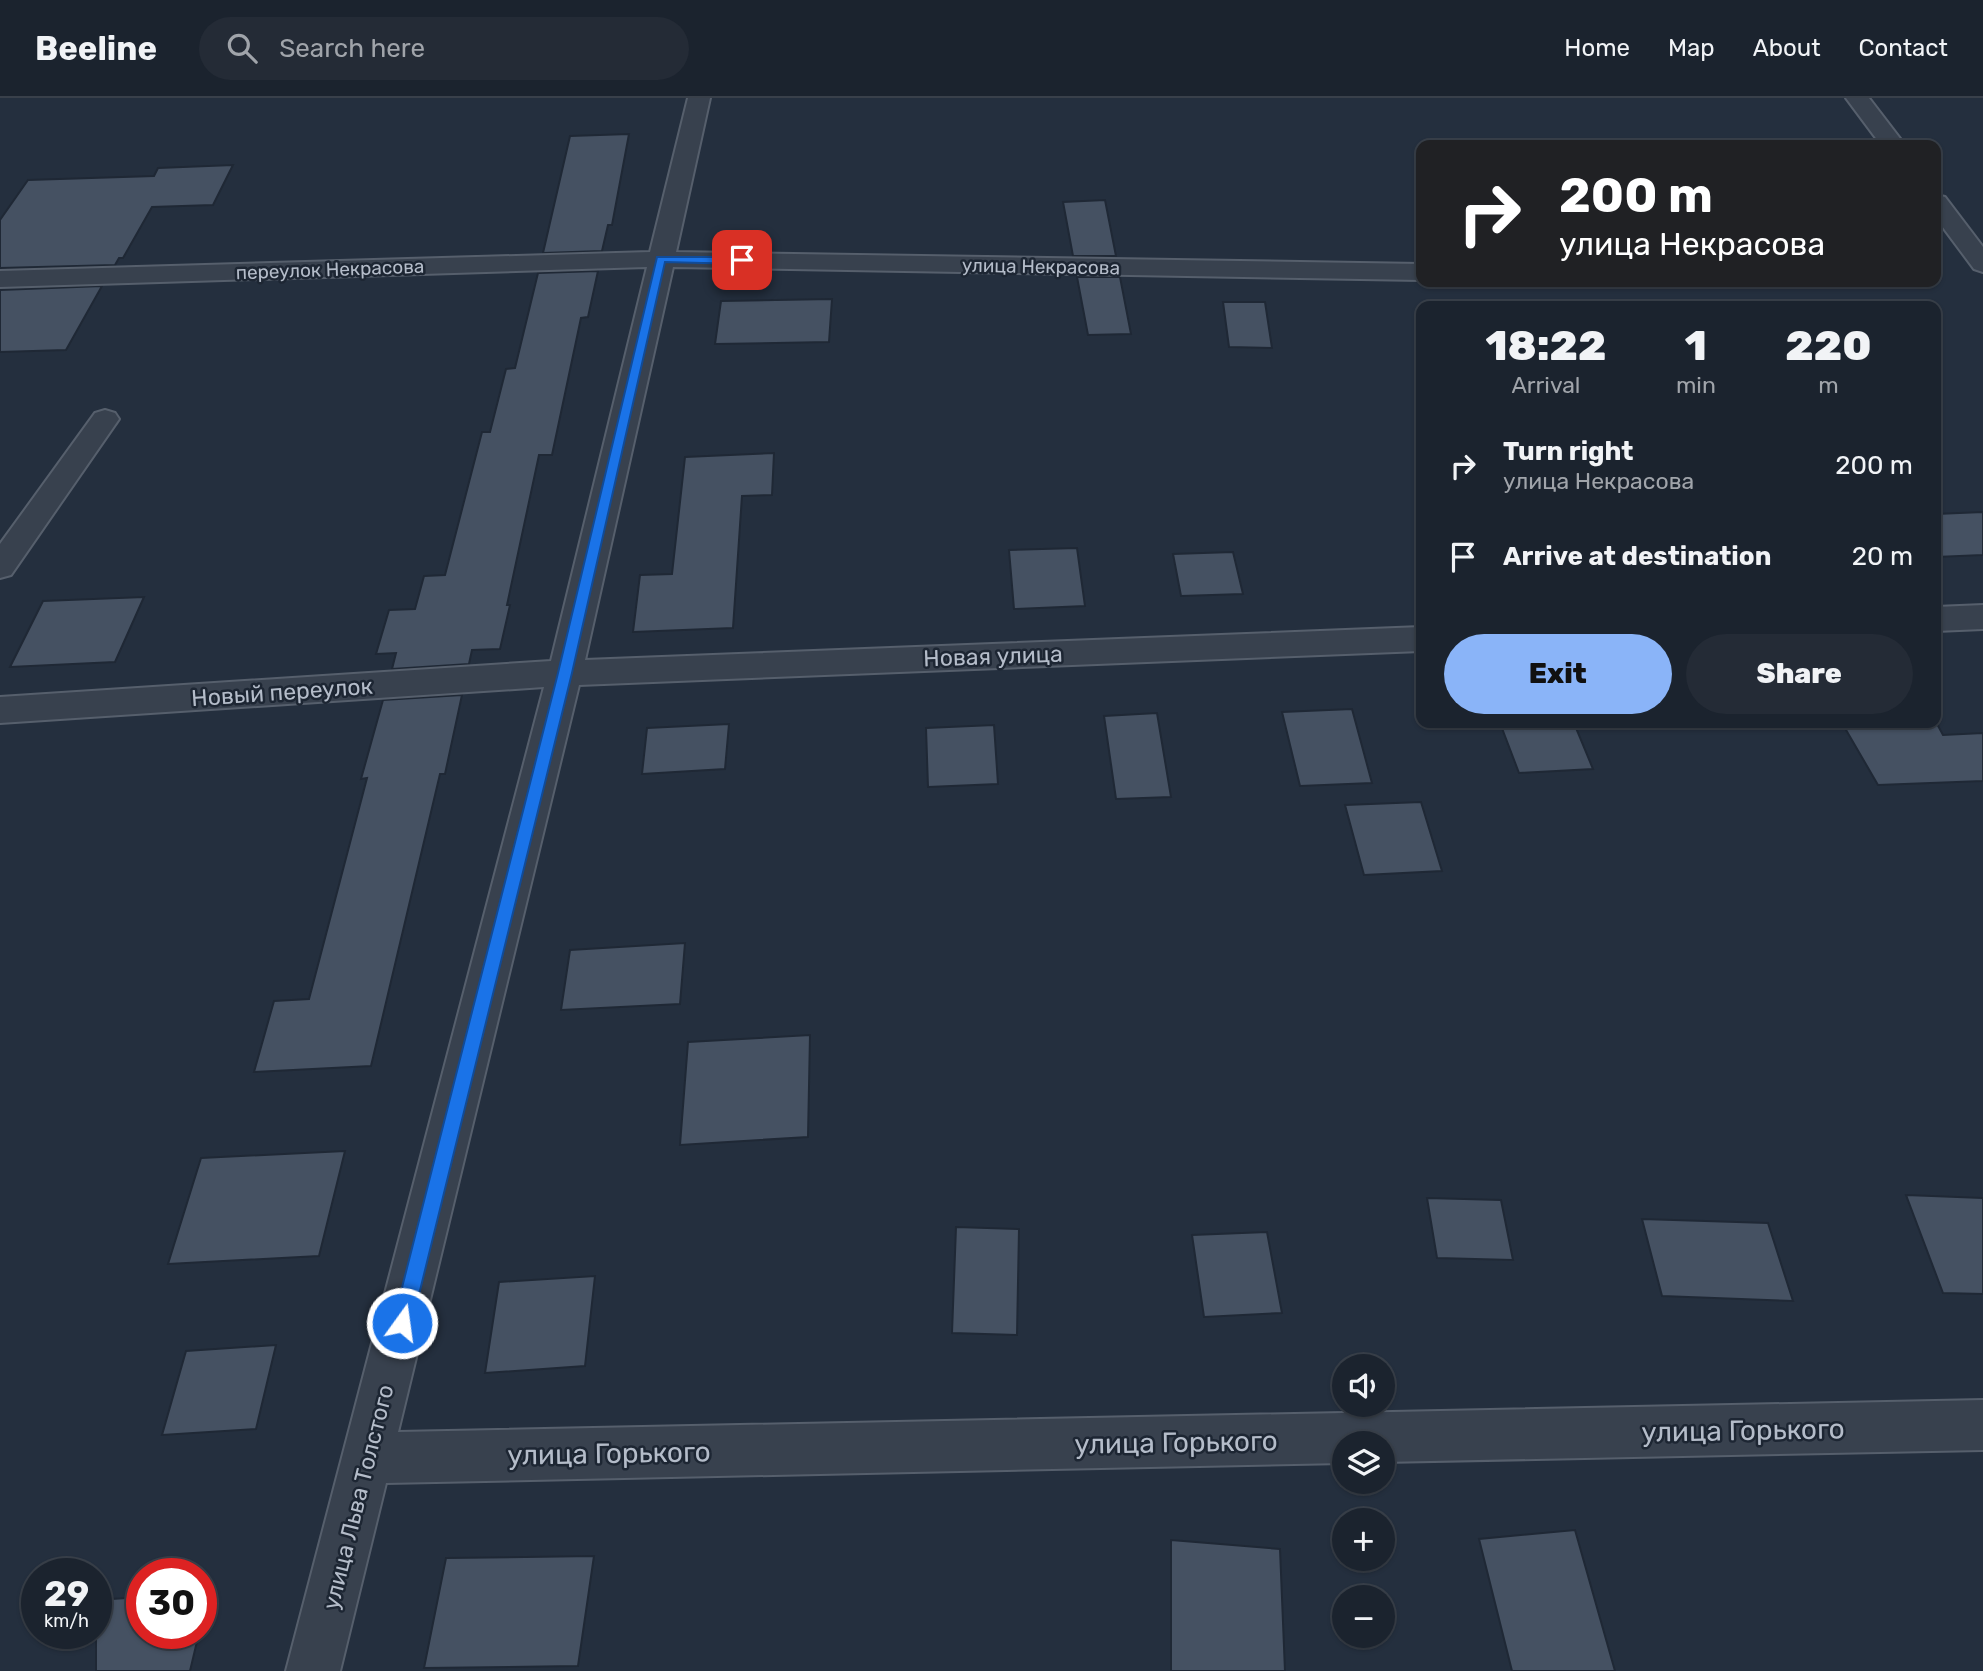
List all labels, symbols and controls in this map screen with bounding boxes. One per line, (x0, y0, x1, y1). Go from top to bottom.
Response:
search box (199, 17, 689, 80)
text: Beeline (35, 29, 157, 68)
icon: search (223, 29, 261, 67)
text: Search here (279, 33, 425, 64)
text: Home (1564, 34, 1630, 62)
text: Map (1668, 34, 1715, 62)
text: About (1753, 34, 1821, 62)
text: Contact (1859, 34, 1948, 62)
text: 200 m (1559, 166, 1713, 224)
icon: right (1444, 168, 1535, 259)
text: улица Некрасова (1559, 225, 1825, 263)
pin (712, 230, 772, 290)
icon: arrive (723, 241, 761, 279)
street label: улица Некрасова (962, 254, 1120, 279)
street label: переулок Некрасова (235, 255, 425, 284)
text: 18:22 (1485, 321, 1606, 371)
text: 1 (1685, 321, 1707, 371)
text: 220 (1785, 321, 1872, 371)
text: Arrival (1511, 371, 1580, 399)
text: min (1676, 371, 1716, 399)
text: m (1818, 371, 1839, 399)
text: Turn right (1503, 436, 1633, 467)
icon: right (1444, 447, 1482, 485)
text: 200 m (1835, 450, 1913, 481)
text: улица Некрасова (1503, 467, 1694, 495)
icon: arrive (1444, 538, 1482, 576)
text: Arrive at destination (1503, 541, 1771, 572)
text: 20 m (1852, 541, 1913, 572)
button: Exit (1444, 634, 1672, 714)
button: Share (1686, 634, 1913, 714)
street label: Новая улица (923, 640, 1063, 672)
street label: Новый переулок (190, 672, 374, 712)
position arrow (365, 1286, 439, 1360)
map controls (1332, 1354, 1395, 1648)
button: sound (1332, 1354, 1395, 1417)
street label: улица Льва Толстого (316, 1382, 400, 1612)
street label: улица Горького (1641, 1412, 1845, 1449)
street label: улица Горького (1074, 1424, 1278, 1461)
button: layers (1332, 1431, 1395, 1494)
street label: улица Горького (507, 1435, 711, 1472)
button: + (1332, 1508, 1395, 1571)
speed limit sign: 30 (126, 1558, 217, 1649)
text: 29 (44, 1573, 89, 1615)
button: − (1332, 1585, 1395, 1648)
text: km/h (44, 1610, 89, 1632)

